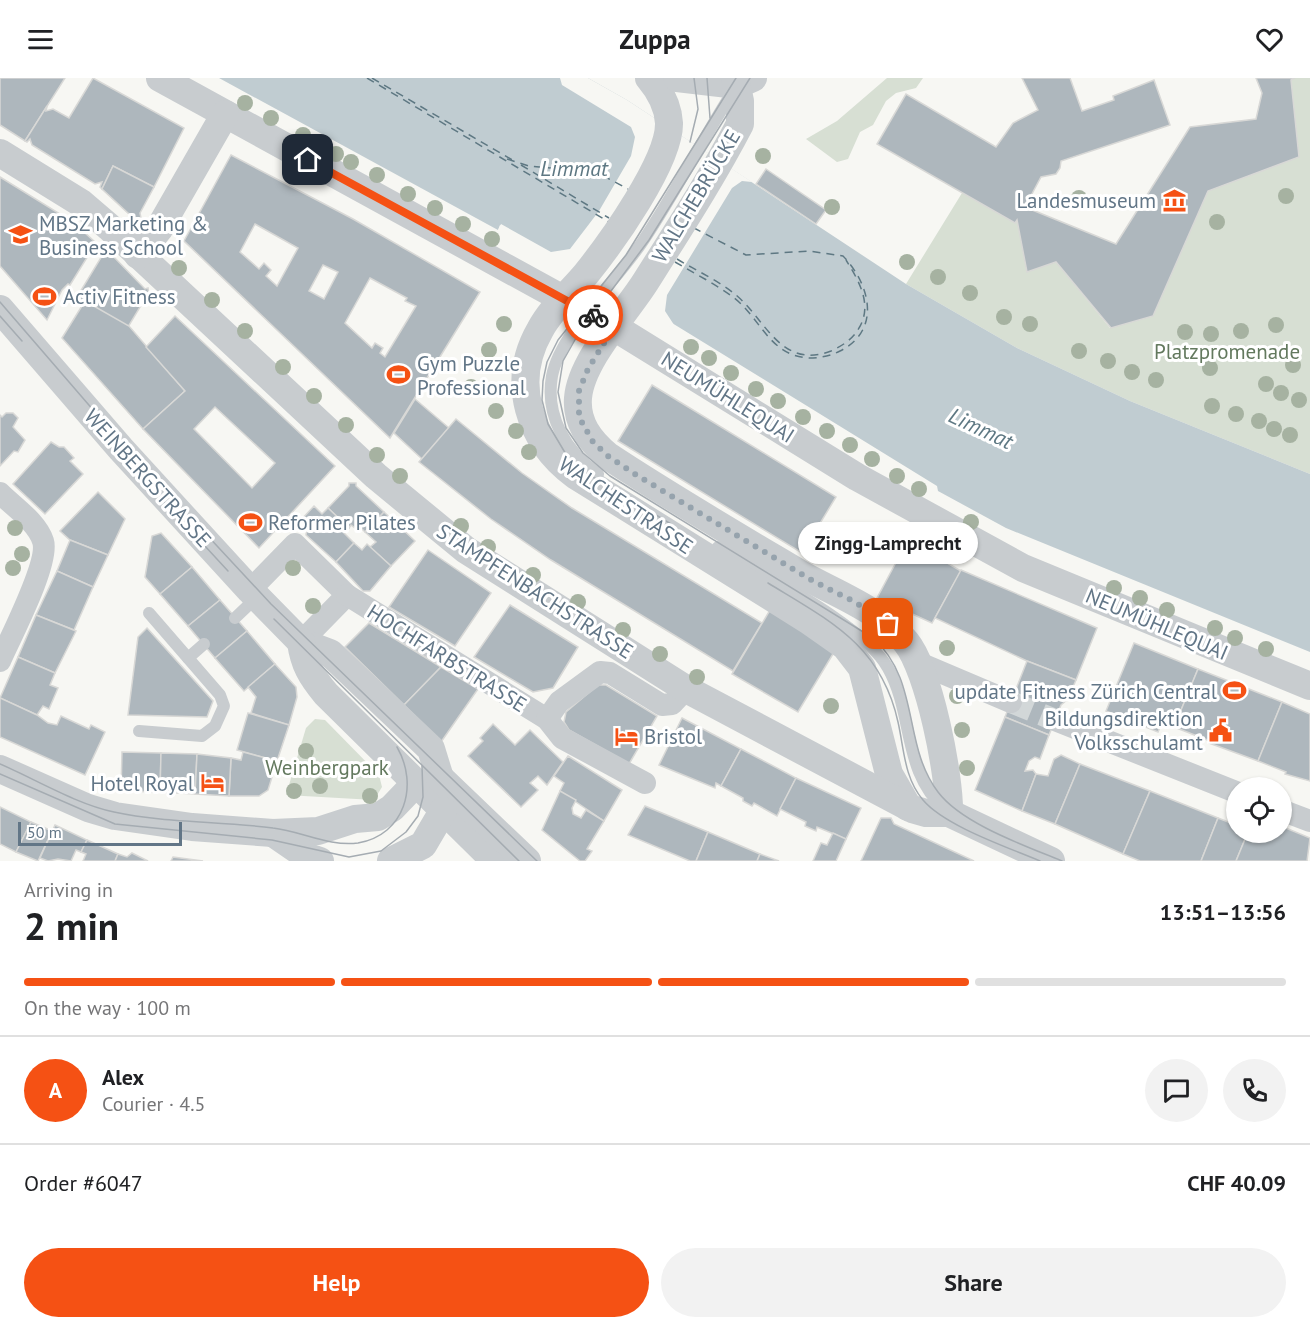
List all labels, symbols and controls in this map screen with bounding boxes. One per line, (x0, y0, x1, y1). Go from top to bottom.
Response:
text: Zuppa (619, 22, 691, 56)
icon: menu (24, 23, 57, 56)
icon: heart (1253, 23, 1286, 56)
street label: WALCHEBRÜCKE (646, 125, 746, 267)
pin (282, 134, 333, 185)
icon: home (291, 143, 324, 176)
water label: Limmat (540, 154, 609, 182)
place label: Landesmuseum (1017, 187, 1156, 214)
museum icon: Landesmuseum (1161, 187, 1187, 213)
place label: MBSZ Marketing & Business School (39, 210, 208, 261)
school or university icon: MBSZ Marketing & Business School (8, 222, 34, 248)
sports icon: Activ Fitness (32, 283, 58, 309)
place label: Activ Fitness (63, 283, 176, 310)
courier (563, 285, 623, 345)
icon: bike (577, 299, 610, 332)
park label: Platzpromenade (1154, 338, 1300, 365)
street label: NEUMÜHLEQUAI (656, 345, 800, 449)
place label: Gym Puzzle Professional (417, 350, 526, 401)
sports icon: Gym Puzzle Professional (386, 362, 412, 388)
water label: Limmat (944, 401, 1019, 455)
street label: WEINBERGSTRASSE (79, 403, 217, 553)
street label: WALCHESTRASSE (554, 450, 698, 560)
sports icon: Reformer Pilates (237, 509, 263, 535)
place label: Reformer Pilates (268, 509, 416, 536)
street label: STAMPFENBACHSTRASSE (432, 517, 638, 665)
callout: Zingg-Lamprecht (798, 522, 978, 564)
text: Zingg-Lamprecht (815, 530, 961, 556)
street label: NEUMÜHLEQUAI (1082, 582, 1232, 666)
street label: HOCHFARBSTRASSE (362, 598, 532, 718)
pin (862, 598, 913, 649)
icon: bag (871, 607, 904, 640)
place label: update Fitness Zürich Central (955, 678, 1217, 705)
sports icon: update Fitness Zürich Central (1222, 678, 1248, 704)
place label: Bildungsdirektion Volksschulamt (1044, 705, 1203, 756)
public building icon: Bildungsdirektion Volksschulamt (1208, 717, 1234, 743)
hotel icon: Bristol (613, 723, 639, 749)
place label: Bristol (644, 723, 702, 750)
park label: Weinbergpark (265, 754, 389, 781)
place label: Hotel Royal (91, 770, 194, 797)
hotel icon: Hotel Royal (199, 770, 225, 796)
map controls (1226, 777, 1292, 843)
button: locate (1226, 777, 1292, 843)
scale bar (18, 819, 182, 846)
text: 50 m (27, 822, 62, 842)
text: Arriving in (24, 877, 113, 903)
text: 13:51–13:56 (1160, 898, 1286, 926)
text: 2 min (24, 900, 119, 951)
text: On the way · 100 m (24, 995, 191, 1021)
button: chat (1145, 1059, 1208, 1122)
button: phone (1223, 1059, 1286, 1122)
text: Alex (102, 1063, 144, 1091)
text: A (49, 1076, 62, 1104)
text: Courier · 4.5 (102, 1091, 205, 1117)
text: Order #6047 (24, 1169, 143, 1197)
text: CHF 40.09 (1187, 1169, 1286, 1197)
button: Help (24, 1248, 649, 1317)
button: Share (661, 1248, 1286, 1317)

